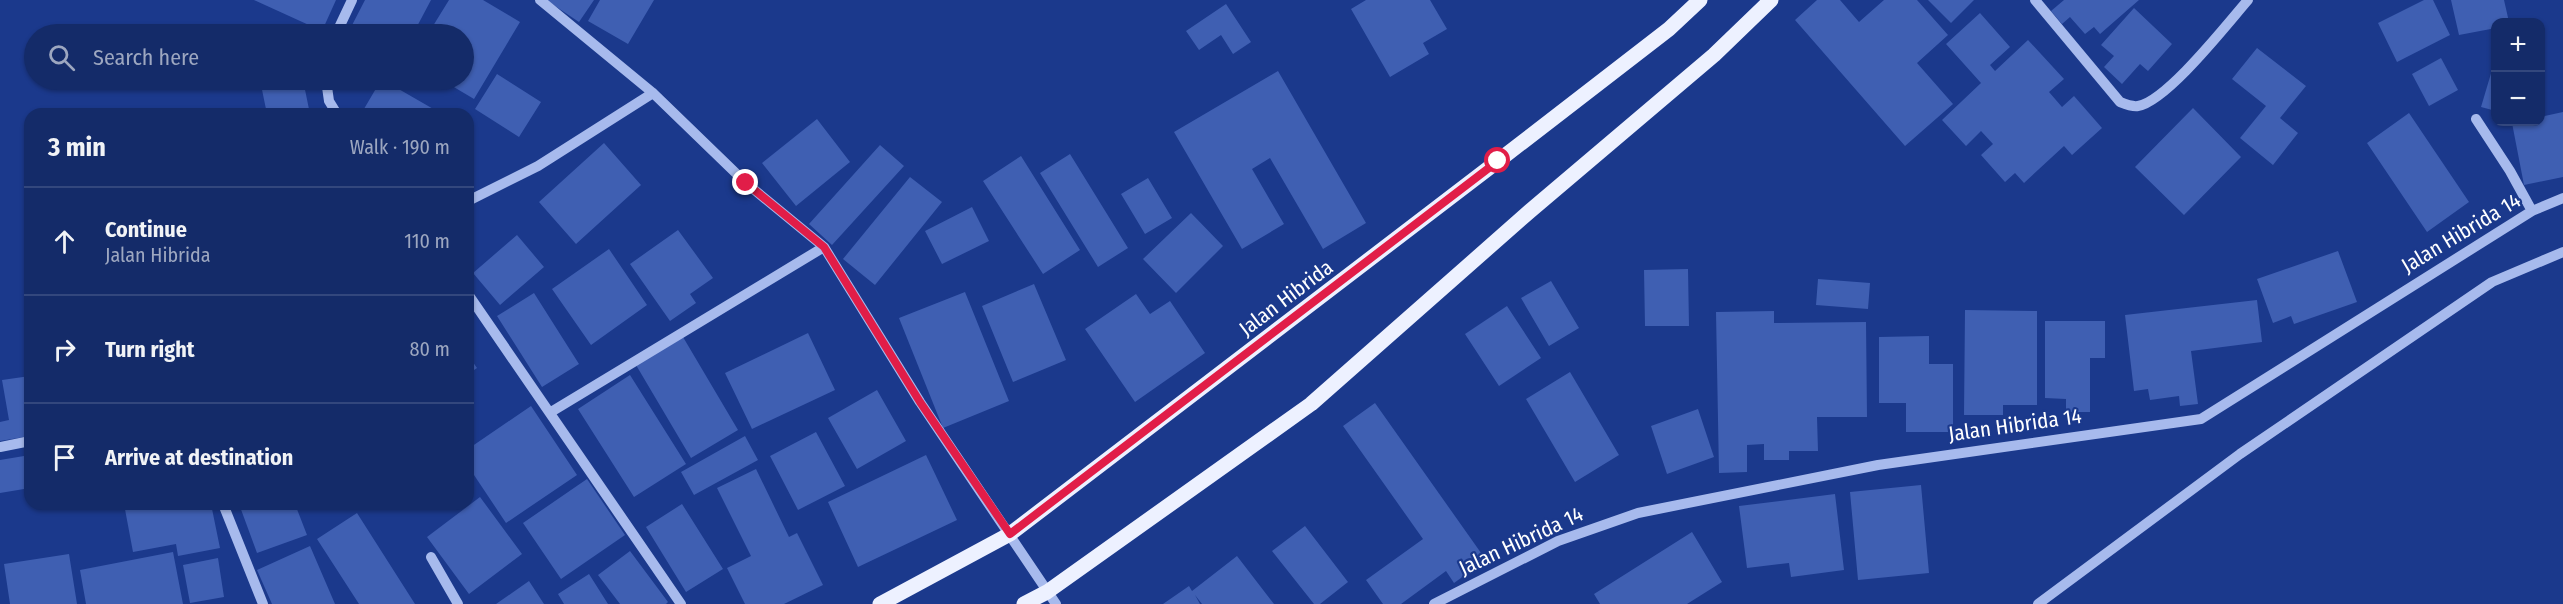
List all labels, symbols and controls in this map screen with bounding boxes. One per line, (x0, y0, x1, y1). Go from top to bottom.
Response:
map controls (2491, 18, 2545, 126)
button: + (2491, 18, 2545, 72)
search box (24, 24, 474, 90)
icon: search (45, 41, 78, 74)
text: Search here (93, 44, 199, 71)
button: − (2491, 72, 2545, 126)
text: 3 min (48, 132, 106, 163)
text: Walk · 190 m (350, 135, 450, 159)
route start (1484, 147, 1510, 173)
route end (732, 169, 758, 195)
street label: Jalan Hibrida 14 (2397, 187, 2525, 279)
text: Continue (105, 216, 187, 243)
icon: ahead (48, 225, 81, 258)
text: 110 m (404, 229, 450, 253)
text: Jalan Hibrida (105, 243, 211, 267)
street label: Jalan Hibrida (1234, 254, 1338, 342)
icon: right (48, 333, 81, 366)
text: Turn right (105, 336, 194, 363)
text: 80 m (410, 337, 450, 361)
street label: Jalan Hibrida 14 (1947, 403, 2083, 447)
icon: arrive (48, 441, 81, 474)
text: Arrive at destination (105, 444, 293, 471)
street label: Jalan Hibrida 14 (1455, 501, 1587, 581)

